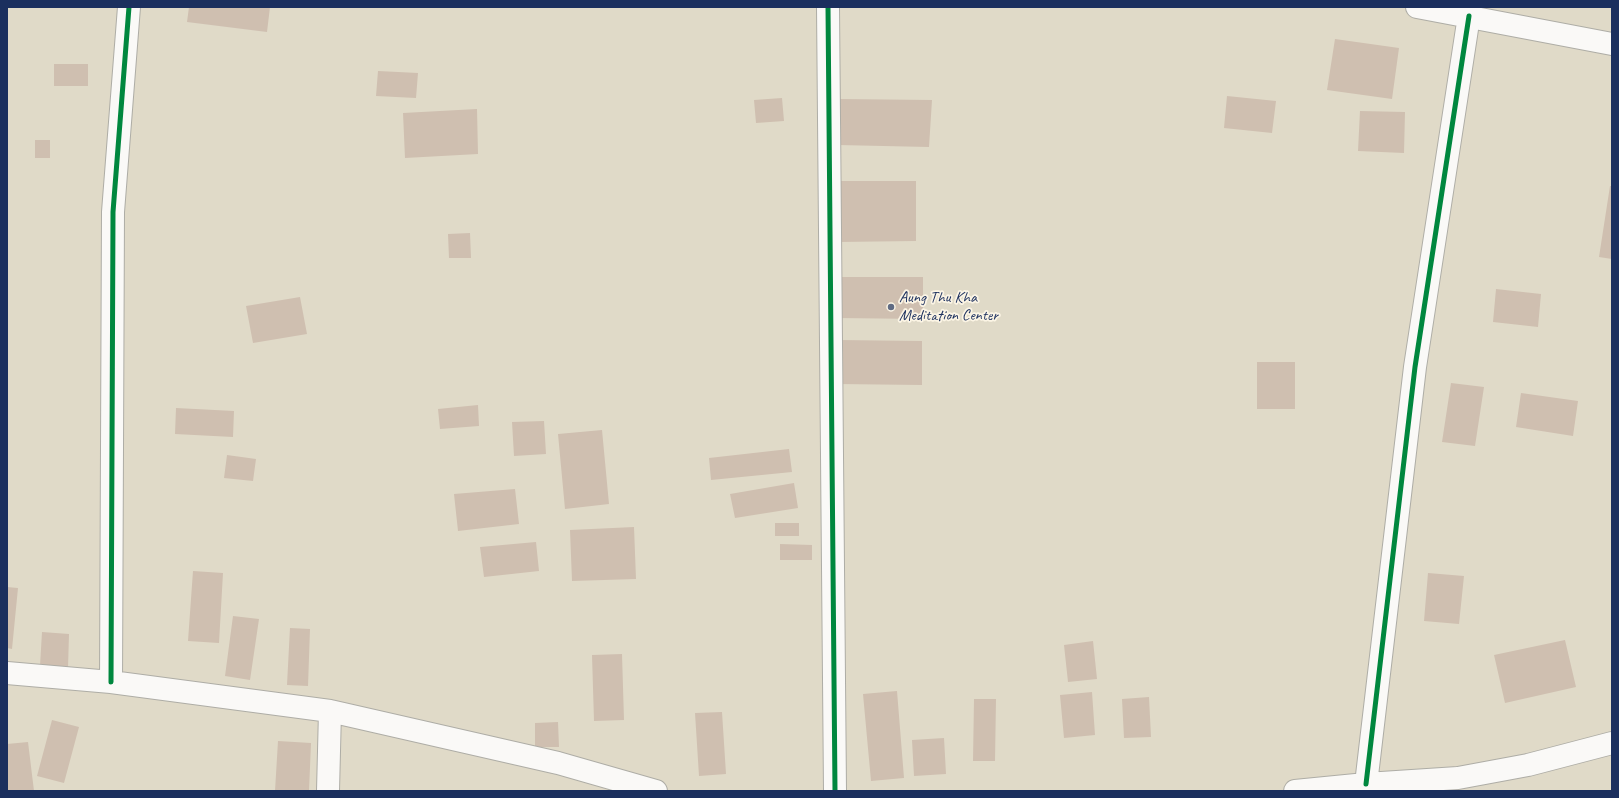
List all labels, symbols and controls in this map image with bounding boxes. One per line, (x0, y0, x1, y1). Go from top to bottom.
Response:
place label: Aung Thu Kha Meditation Center (899, 288, 998, 326)
marker: Aung Thu Kha Meditation Center (886, 302, 896, 312)

